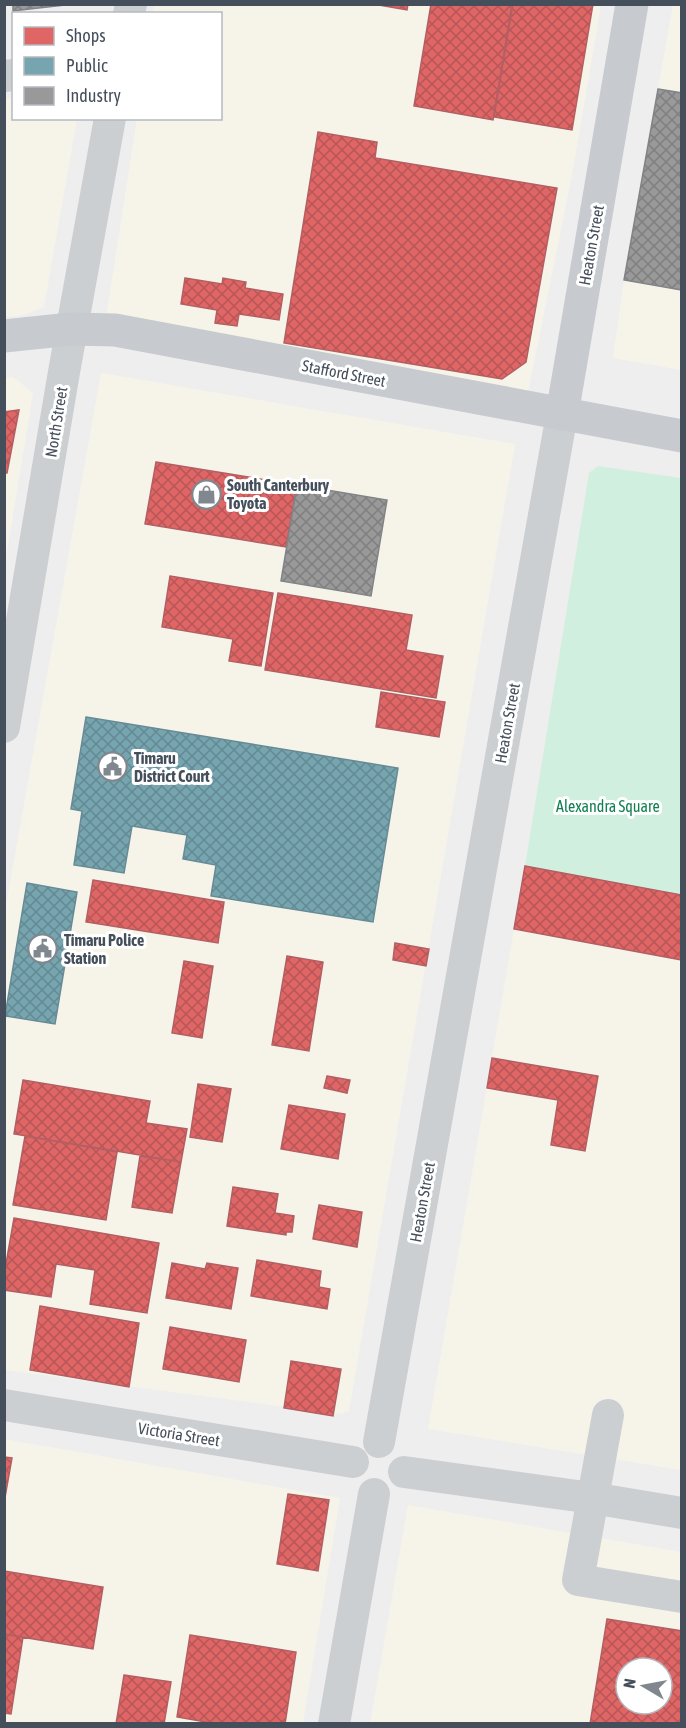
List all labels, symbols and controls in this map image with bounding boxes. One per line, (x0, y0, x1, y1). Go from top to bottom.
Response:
legend (12, 12, 222, 120)
text: Shops (66, 25, 106, 46)
text: Public (66, 55, 108, 76)
text: Industry (66, 85, 121, 106)
street label: Heaton Street (575, 203, 607, 286)
street label: Stafford Street (301, 356, 388, 390)
street label: North Street (42, 385, 71, 459)
place label: South Canterbury Toyota (227, 476, 329, 512)
shop icon: South Canterbury Toyota (190, 478, 222, 510)
street label: Heaton Street (491, 681, 523, 764)
place label: Timaru District Court (134, 749, 210, 785)
public building icon: Timaru District Court (97, 751, 129, 783)
park label: Alexandra Square (556, 797, 660, 816)
place label: Timaru Police Station (64, 931, 144, 967)
public building icon: Timaru Police Station (27, 933, 59, 965)
street label: Heaton Street (406, 1160, 438, 1243)
street label: Victoria Street (137, 1419, 222, 1449)
north arrow (614, 1656, 674, 1716)
text: N (620, 1677, 639, 1690)

